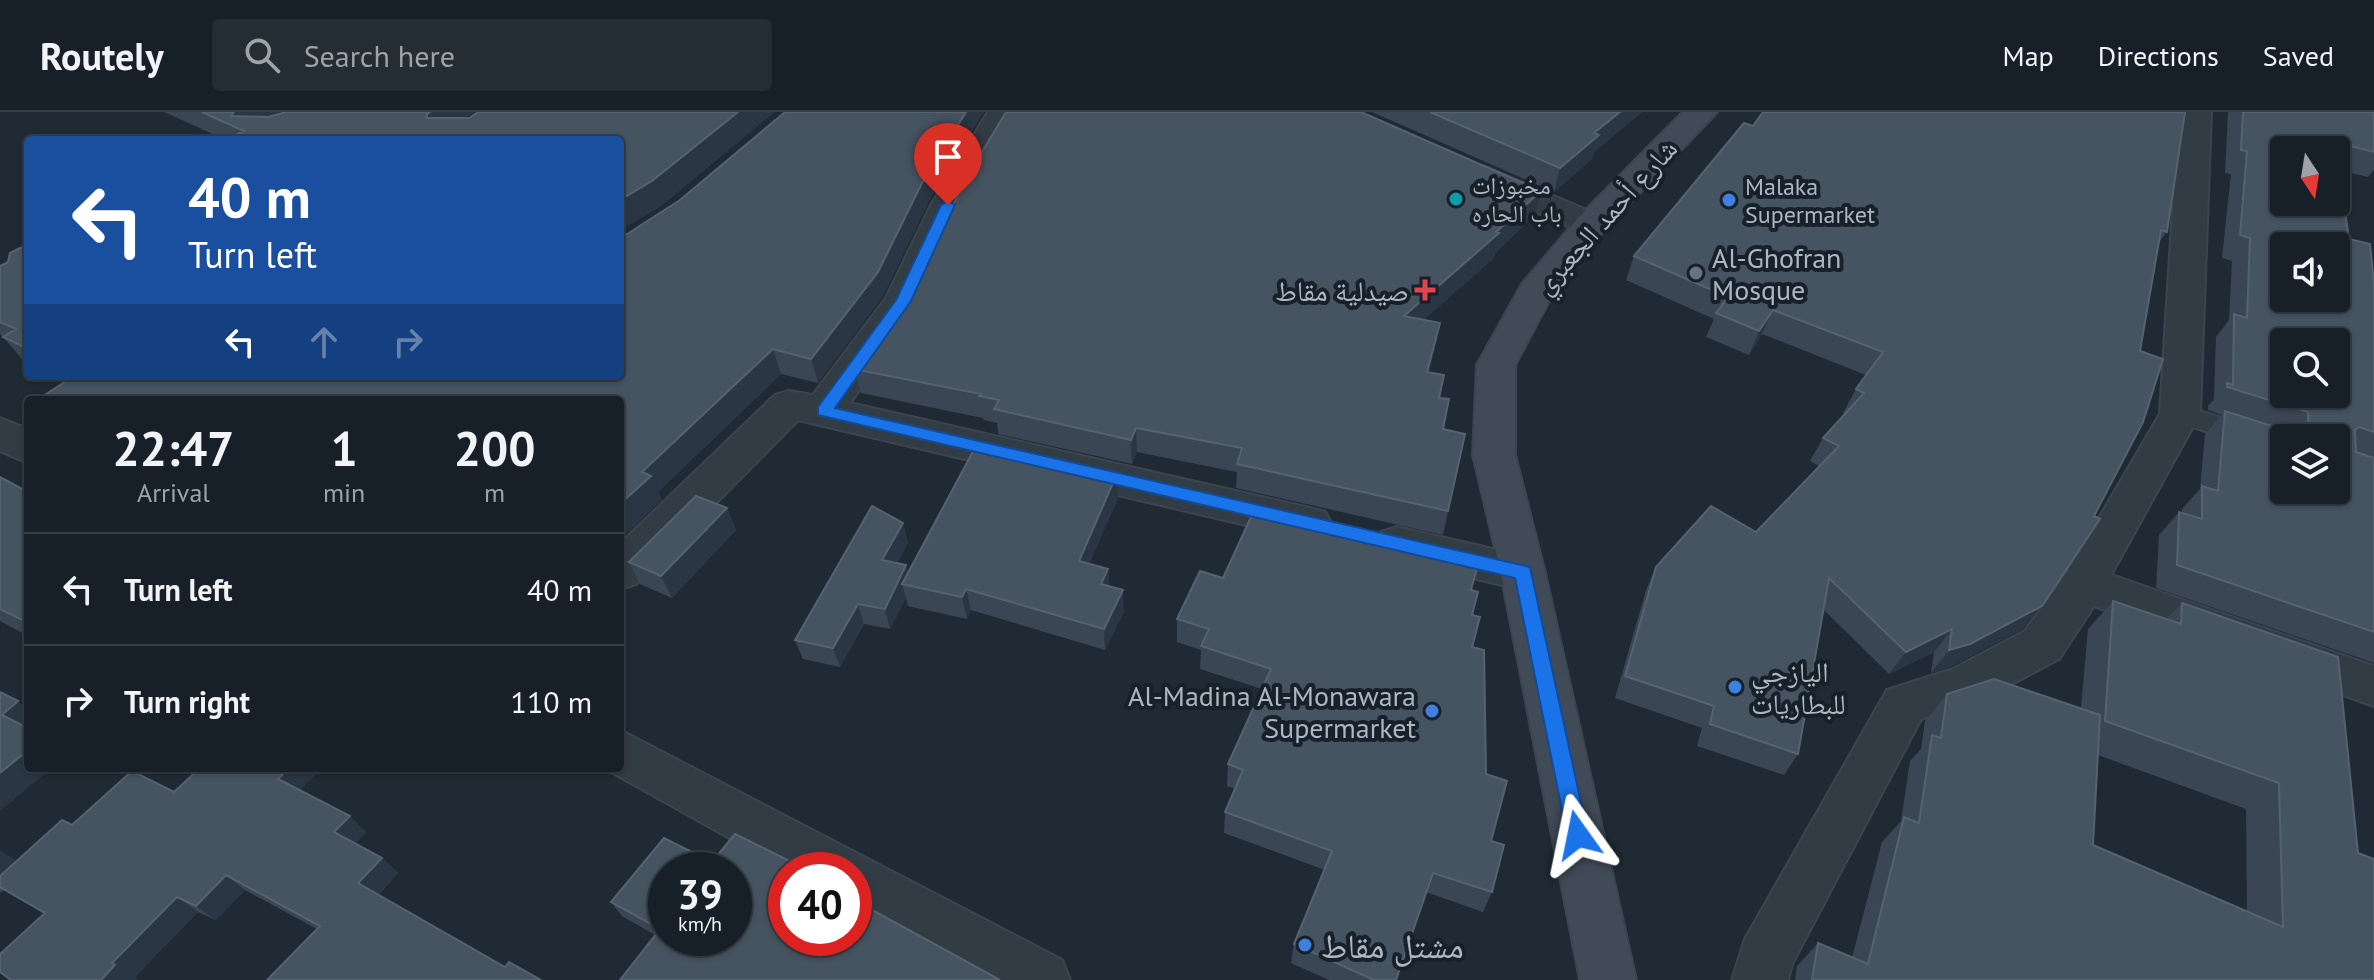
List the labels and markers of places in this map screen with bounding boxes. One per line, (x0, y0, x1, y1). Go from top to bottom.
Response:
pin (914, 123, 982, 205)
place label: مخبوزات باب الحاره (1472, 170, 1562, 229)
place label: Malaka Supermarket (1745, 171, 1875, 230)
marker: مخبوزات باب الحاره (1447, 190, 1465, 208)
marker: Malaka Supermarket (1720, 191, 1738, 209)
place label: Al-Ghofran Mosque (1712, 239, 1841, 308)
marker: Al-Ghofran Mosque (1687, 264, 1705, 282)
place label: صيدلية مقاط (1275, 272, 1409, 309)
marker: صيدلية مقاط (1416, 281, 1434, 299)
place label: اليازجي للبطاريات (1751, 653, 1846, 722)
place label: Al-Madina Al-Monawara Supermarket (1128, 677, 1416, 746)
marker: اليازجي للبطاريات (1726, 678, 1744, 696)
marker: Al-Madina Al-Monawara Supermarket (1423, 702, 1441, 720)
place label: مشتل مقاط (1321, 923, 1464, 967)
marker: مشتل مقاط (1296, 936, 1314, 954)

